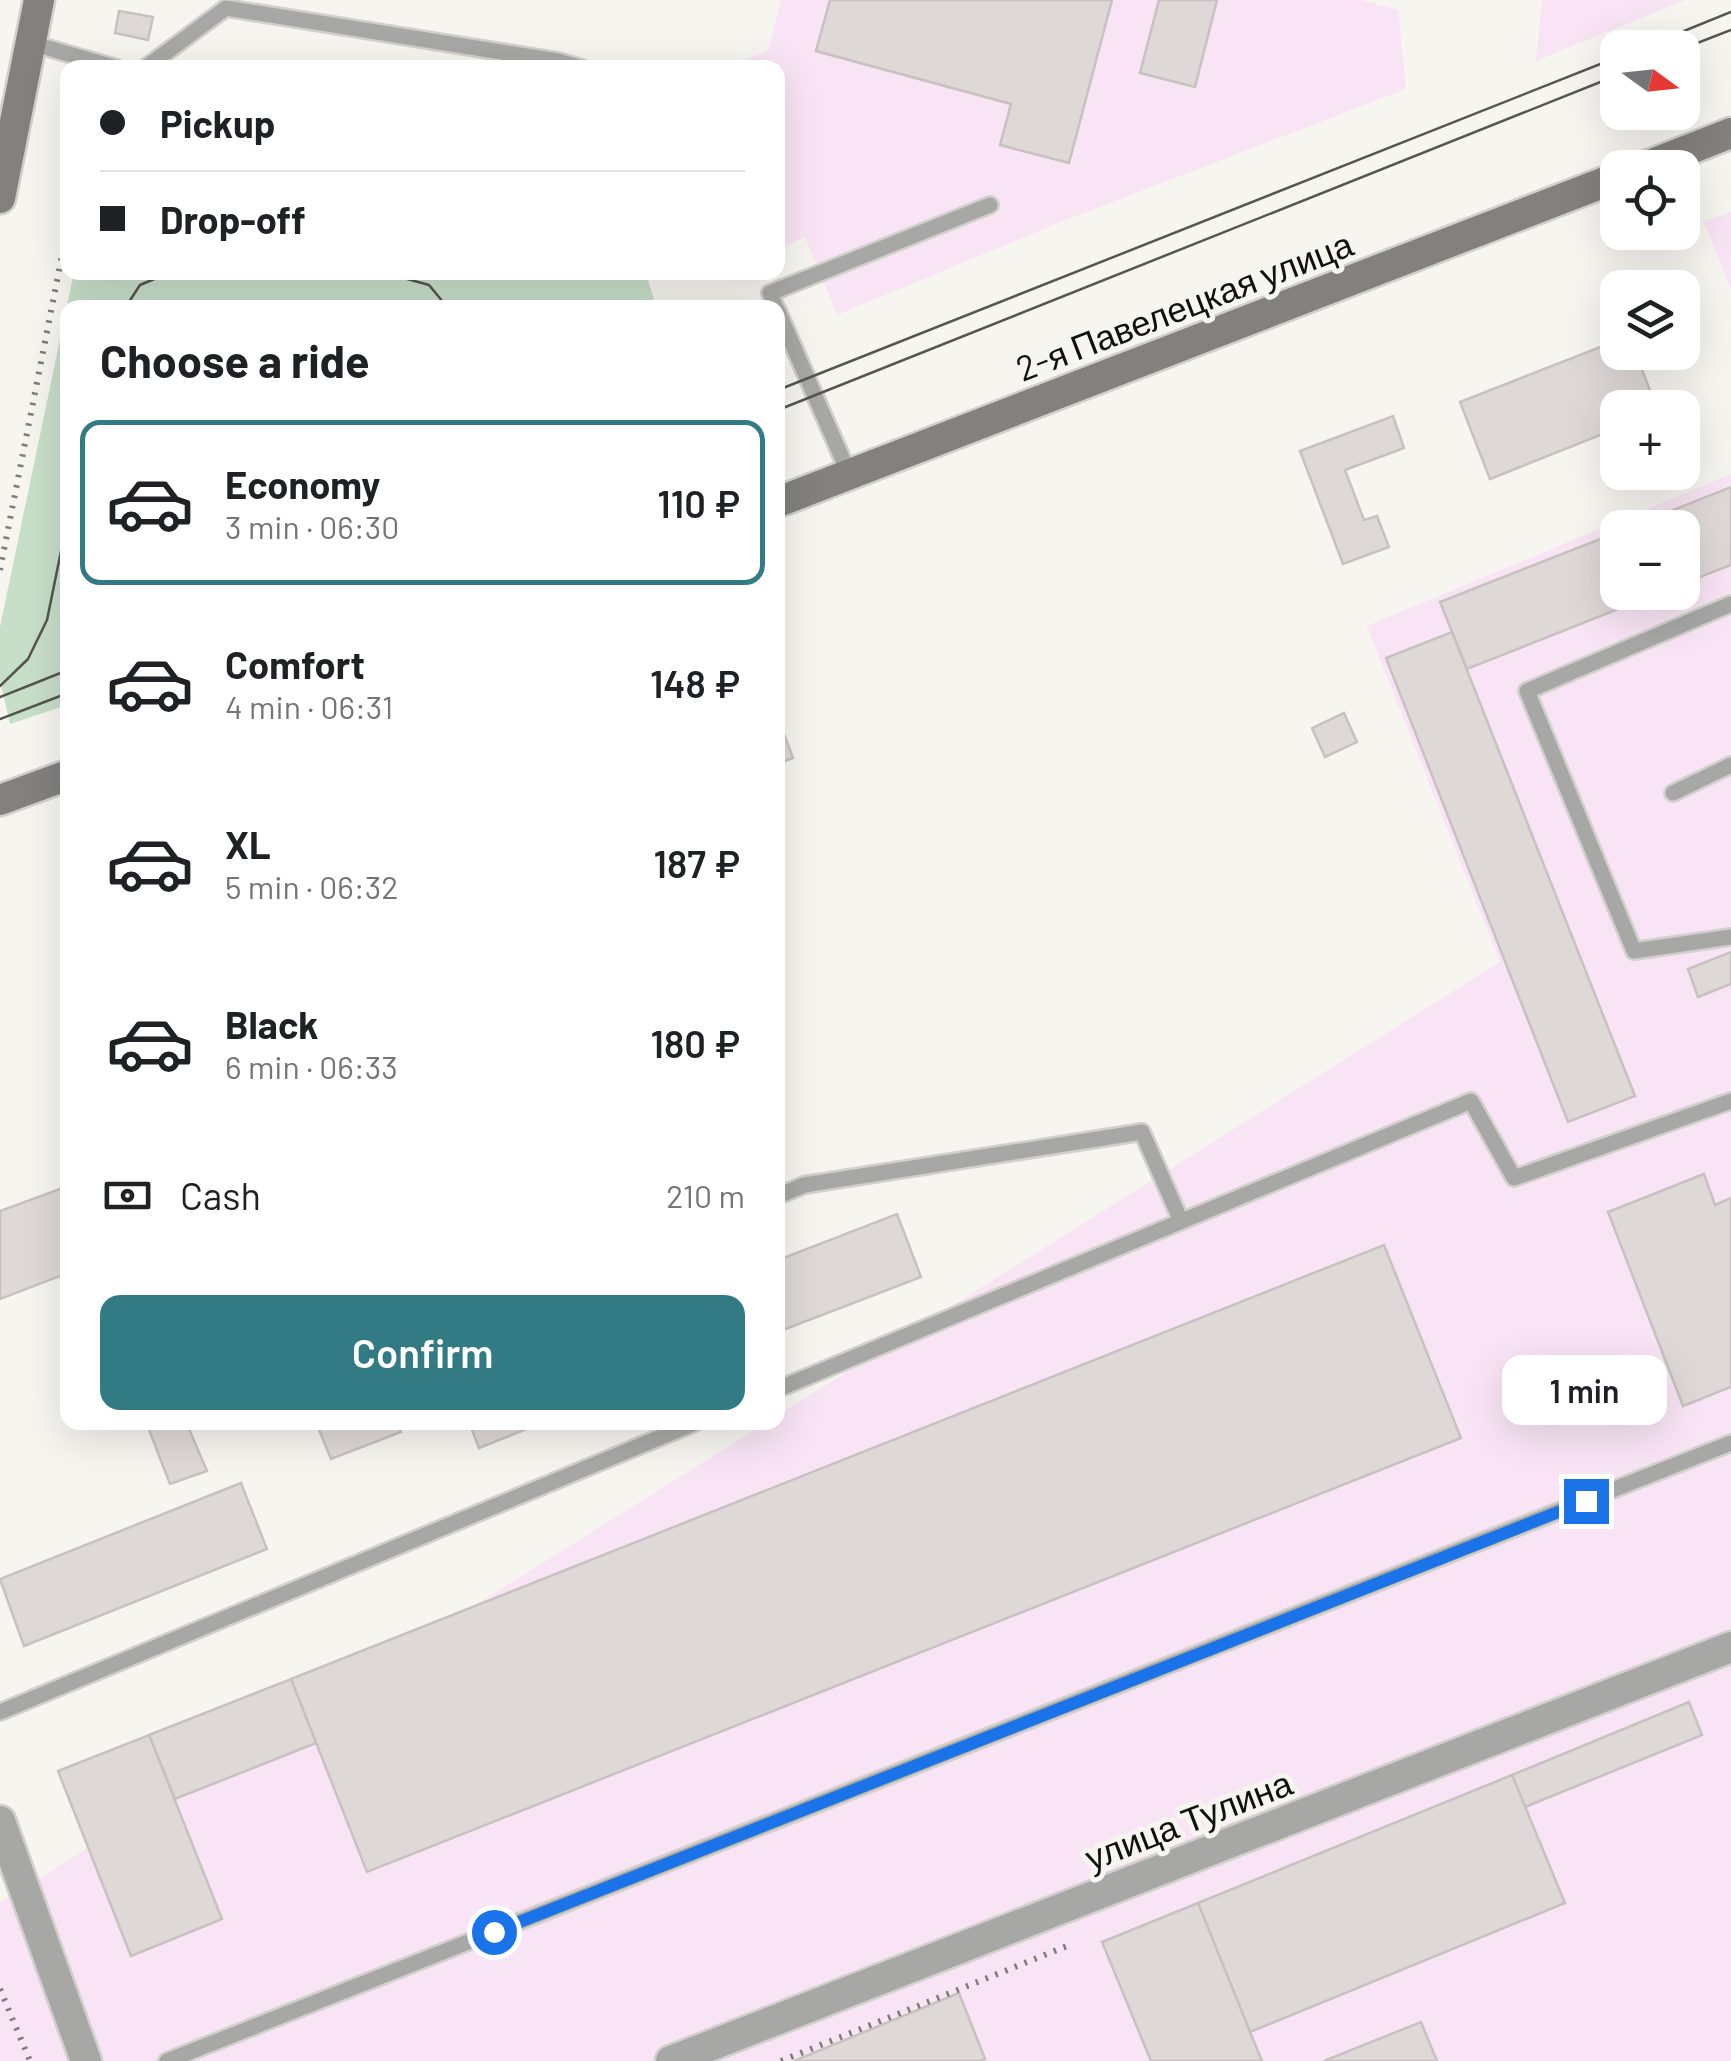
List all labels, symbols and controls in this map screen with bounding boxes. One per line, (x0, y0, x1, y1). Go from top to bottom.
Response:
north arrow (1600, 30, 1700, 130)
map controls (1600, 30, 1700, 610)
text: Pickup (160, 100, 275, 146)
button: locate (1600, 150, 1700, 250)
text: Drop-off (160, 196, 306, 242)
street label: 2-я Павелецкая улица (1010, 221, 1359, 389)
button: layers (1600, 270, 1700, 370)
text: Choose a ride (100, 333, 370, 387)
button: + (1600, 390, 1700, 490)
icon: car (105, 458, 195, 548)
text: Economy (225, 461, 380, 507)
text: 110 ₽ (657, 480, 740, 526)
text: 3 min · 06:30 (225, 507, 399, 545)
button: − (1600, 510, 1700, 610)
icon: car (105, 638, 195, 728)
text: Comfort (225, 641, 365, 687)
text: 148 ₽ (650, 660, 740, 706)
text: 4 min · 06:31 (225, 687, 393, 725)
icon: car (105, 818, 195, 908)
text: XL (225, 821, 271, 867)
text: 187 ₽ (654, 840, 740, 886)
text: 5 min · 06:32 (225, 867, 398, 905)
icon: car (105, 998, 195, 1088)
text: Black (225, 1001, 319, 1047)
text: 180 ₽ (651, 1020, 740, 1066)
text: 6 min · 06:33 (225, 1047, 398, 1085)
icon: cash (100, 1168, 155, 1223)
text: Cash (180, 1172, 261, 1218)
text: 210 m (666, 1176, 745, 1214)
button: Confirm (100, 1295, 745, 1410)
callout: 1 min (1504, 1356, 1668, 1426)
text: 1 min (1550, 1371, 1619, 1409)
route end (1564, 1479, 1609, 1524)
street label: улица Тулина (1079, 1760, 1298, 1878)
route start (472, 1910, 517, 1955)

